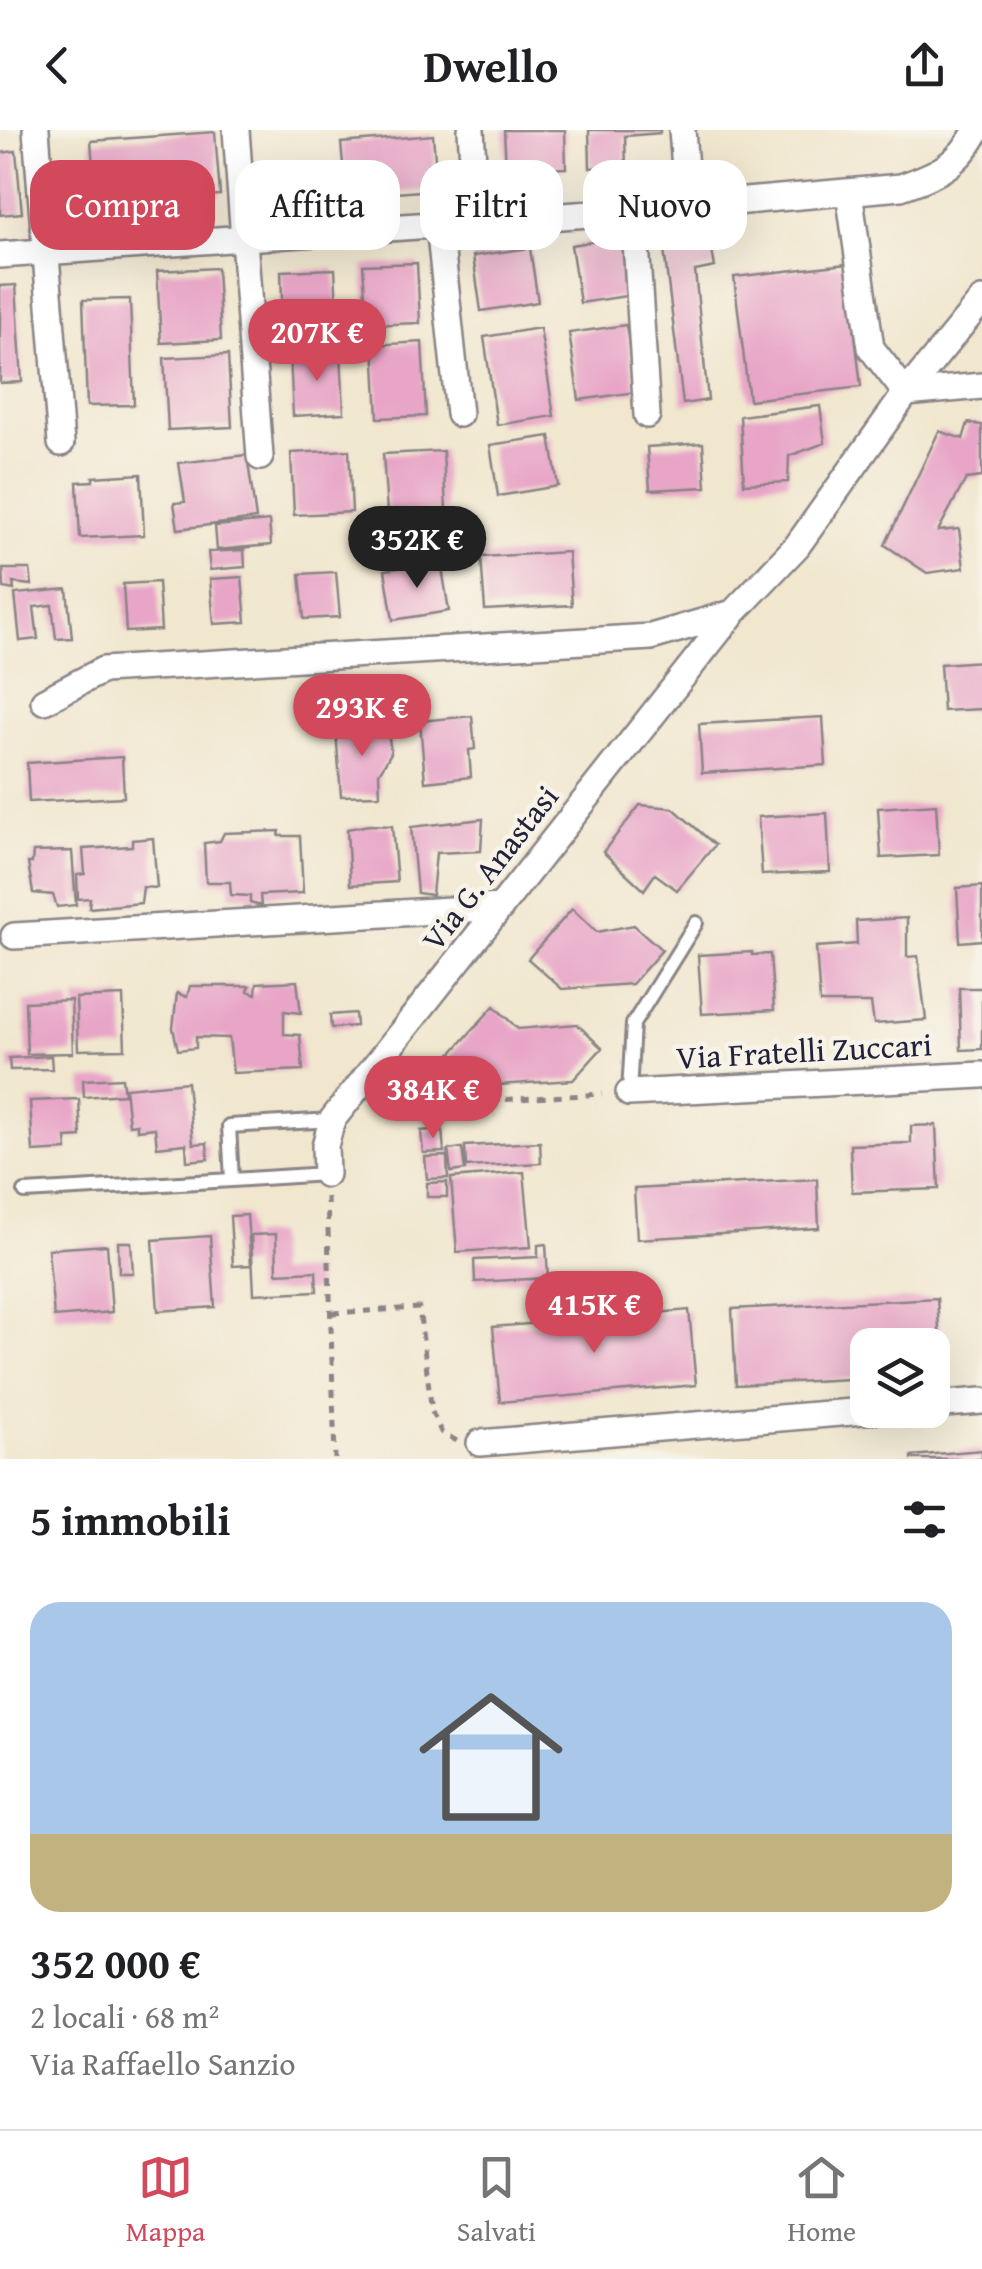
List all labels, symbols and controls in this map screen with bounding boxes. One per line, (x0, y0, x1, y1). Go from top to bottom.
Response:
text: Dwello (424, 33, 558, 98)
icon: back (30, 38, 85, 93)
icon: share (897, 38, 952, 93)
chip: Compra (30, 160, 215, 250)
chip: Affitta (235, 160, 400, 250)
chip: Filtri (420, 160, 563, 250)
chip: Nuovo (583, 160, 747, 250)
pin: 207K € (236, 299, 398, 384)
text: 207K € (270, 308, 364, 355)
pin: 352K € (336, 506, 498, 591)
text: 352K € (370, 515, 464, 562)
pin: 293K € (281, 674, 443, 759)
text: 293K € (315, 683, 409, 730)
street label: Via G. Anastasi (410, 775, 569, 961)
street label: Via Fratelli Zuccari (675, 1020, 933, 1081)
pin: 384K € (352, 1056, 514, 1141)
text: 384K € (386, 1065, 480, 1112)
pin: 415K € (513, 1271, 675, 1356)
text: 415K € (547, 1280, 641, 1327)
map controls (850, 1328, 950, 1428)
button: layers (850, 1328, 950, 1428)
text: 5 immobili (30, 1489, 230, 1550)
icon: filters (897, 1492, 952, 1547)
icon: home (401, 1667, 581, 1847)
text: 352 000 € (30, 1932, 201, 1993)
text: 2 locali · 68 m² (30, 1993, 219, 2040)
text: Via Raffaello Sanzio (30, 2040, 296, 2087)
tab: Mappa (126, 2150, 205, 2251)
tab: Salvati (457, 2150, 536, 2251)
tab: Home (787, 2150, 856, 2251)

